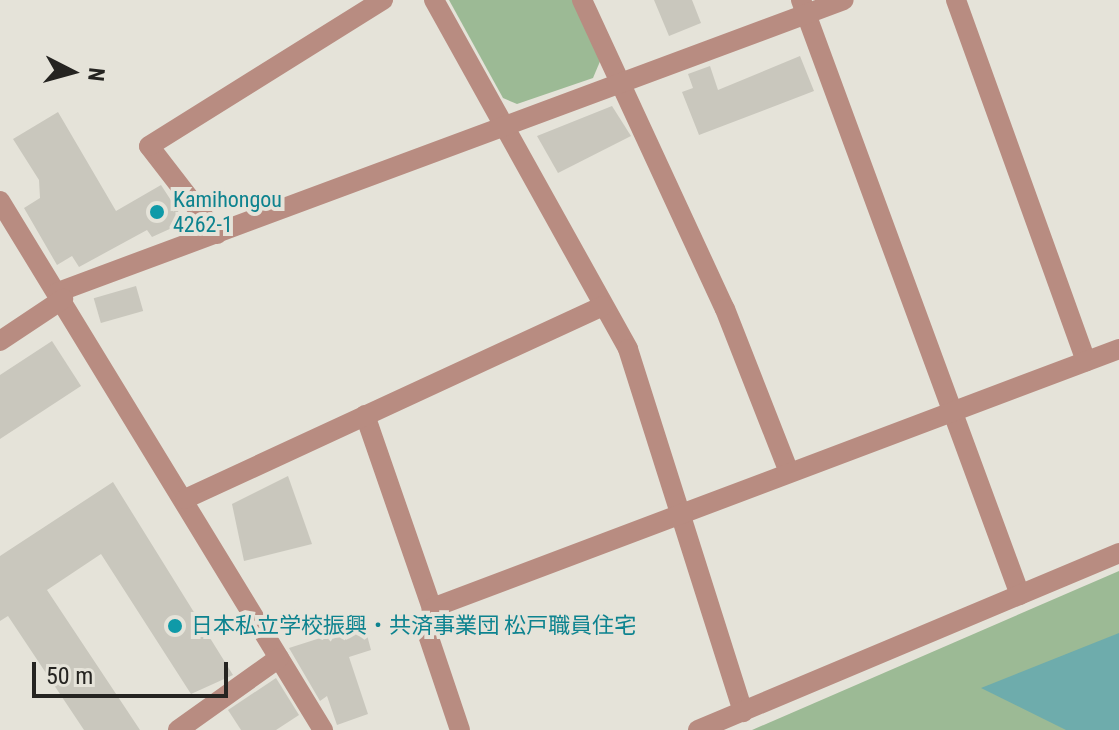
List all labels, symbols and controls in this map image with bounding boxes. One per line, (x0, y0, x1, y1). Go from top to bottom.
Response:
north arrow (32, 32, 112, 112)
text: N (83, 67, 110, 83)
place label: Kamihongou 4262-1 (173, 186, 282, 238)
marker: Kamihongou 4262-1 (148, 203, 166, 221)
place label: 日本私立学校振興・共済事業団 松戸職員住宅 (191, 613, 636, 639)
marker: 日本私立学校振興・共済事業団 松戸職員住宅 (166, 617, 184, 635)
scale bar (36, 646, 232, 696)
text: 50 m (46, 662, 93, 690)

